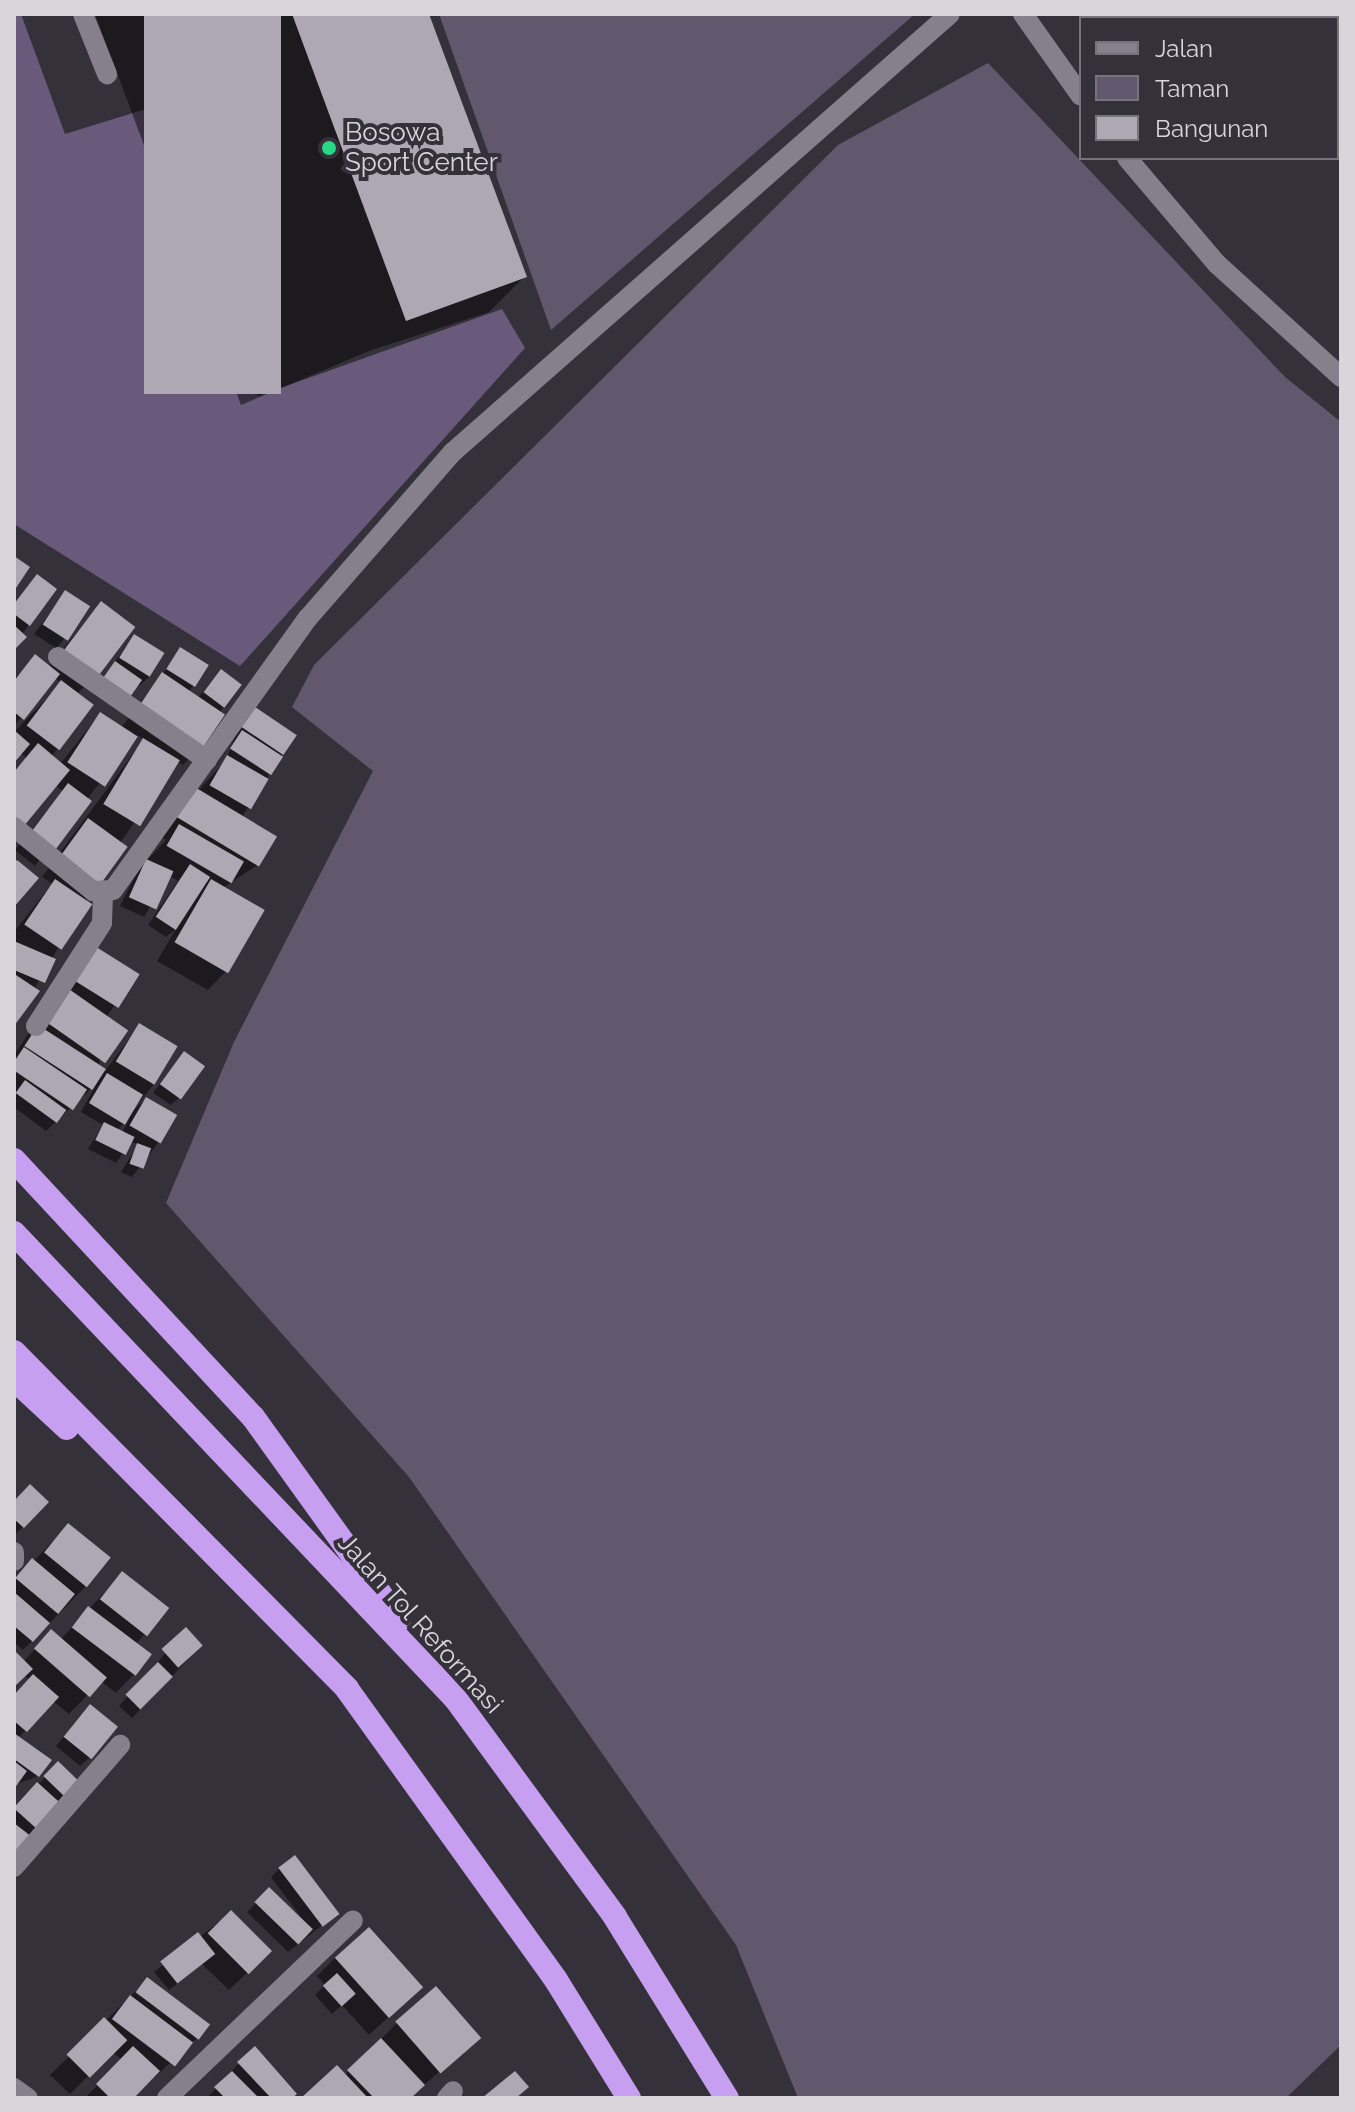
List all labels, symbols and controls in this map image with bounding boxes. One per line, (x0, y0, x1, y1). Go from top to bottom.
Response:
legend (1079, 16, 1339, 160)
text: Jalan (1155, 34, 1213, 63)
text: Taman (1155, 74, 1229, 103)
text: Bangunan (1155, 114, 1268, 143)
place label: Bosowa Sport Center (345, 117, 498, 178)
marker: Bosowa Sport Center (320, 139, 338, 157)
street label: Jalan Tol Reformasi (331, 1527, 509, 1721)

